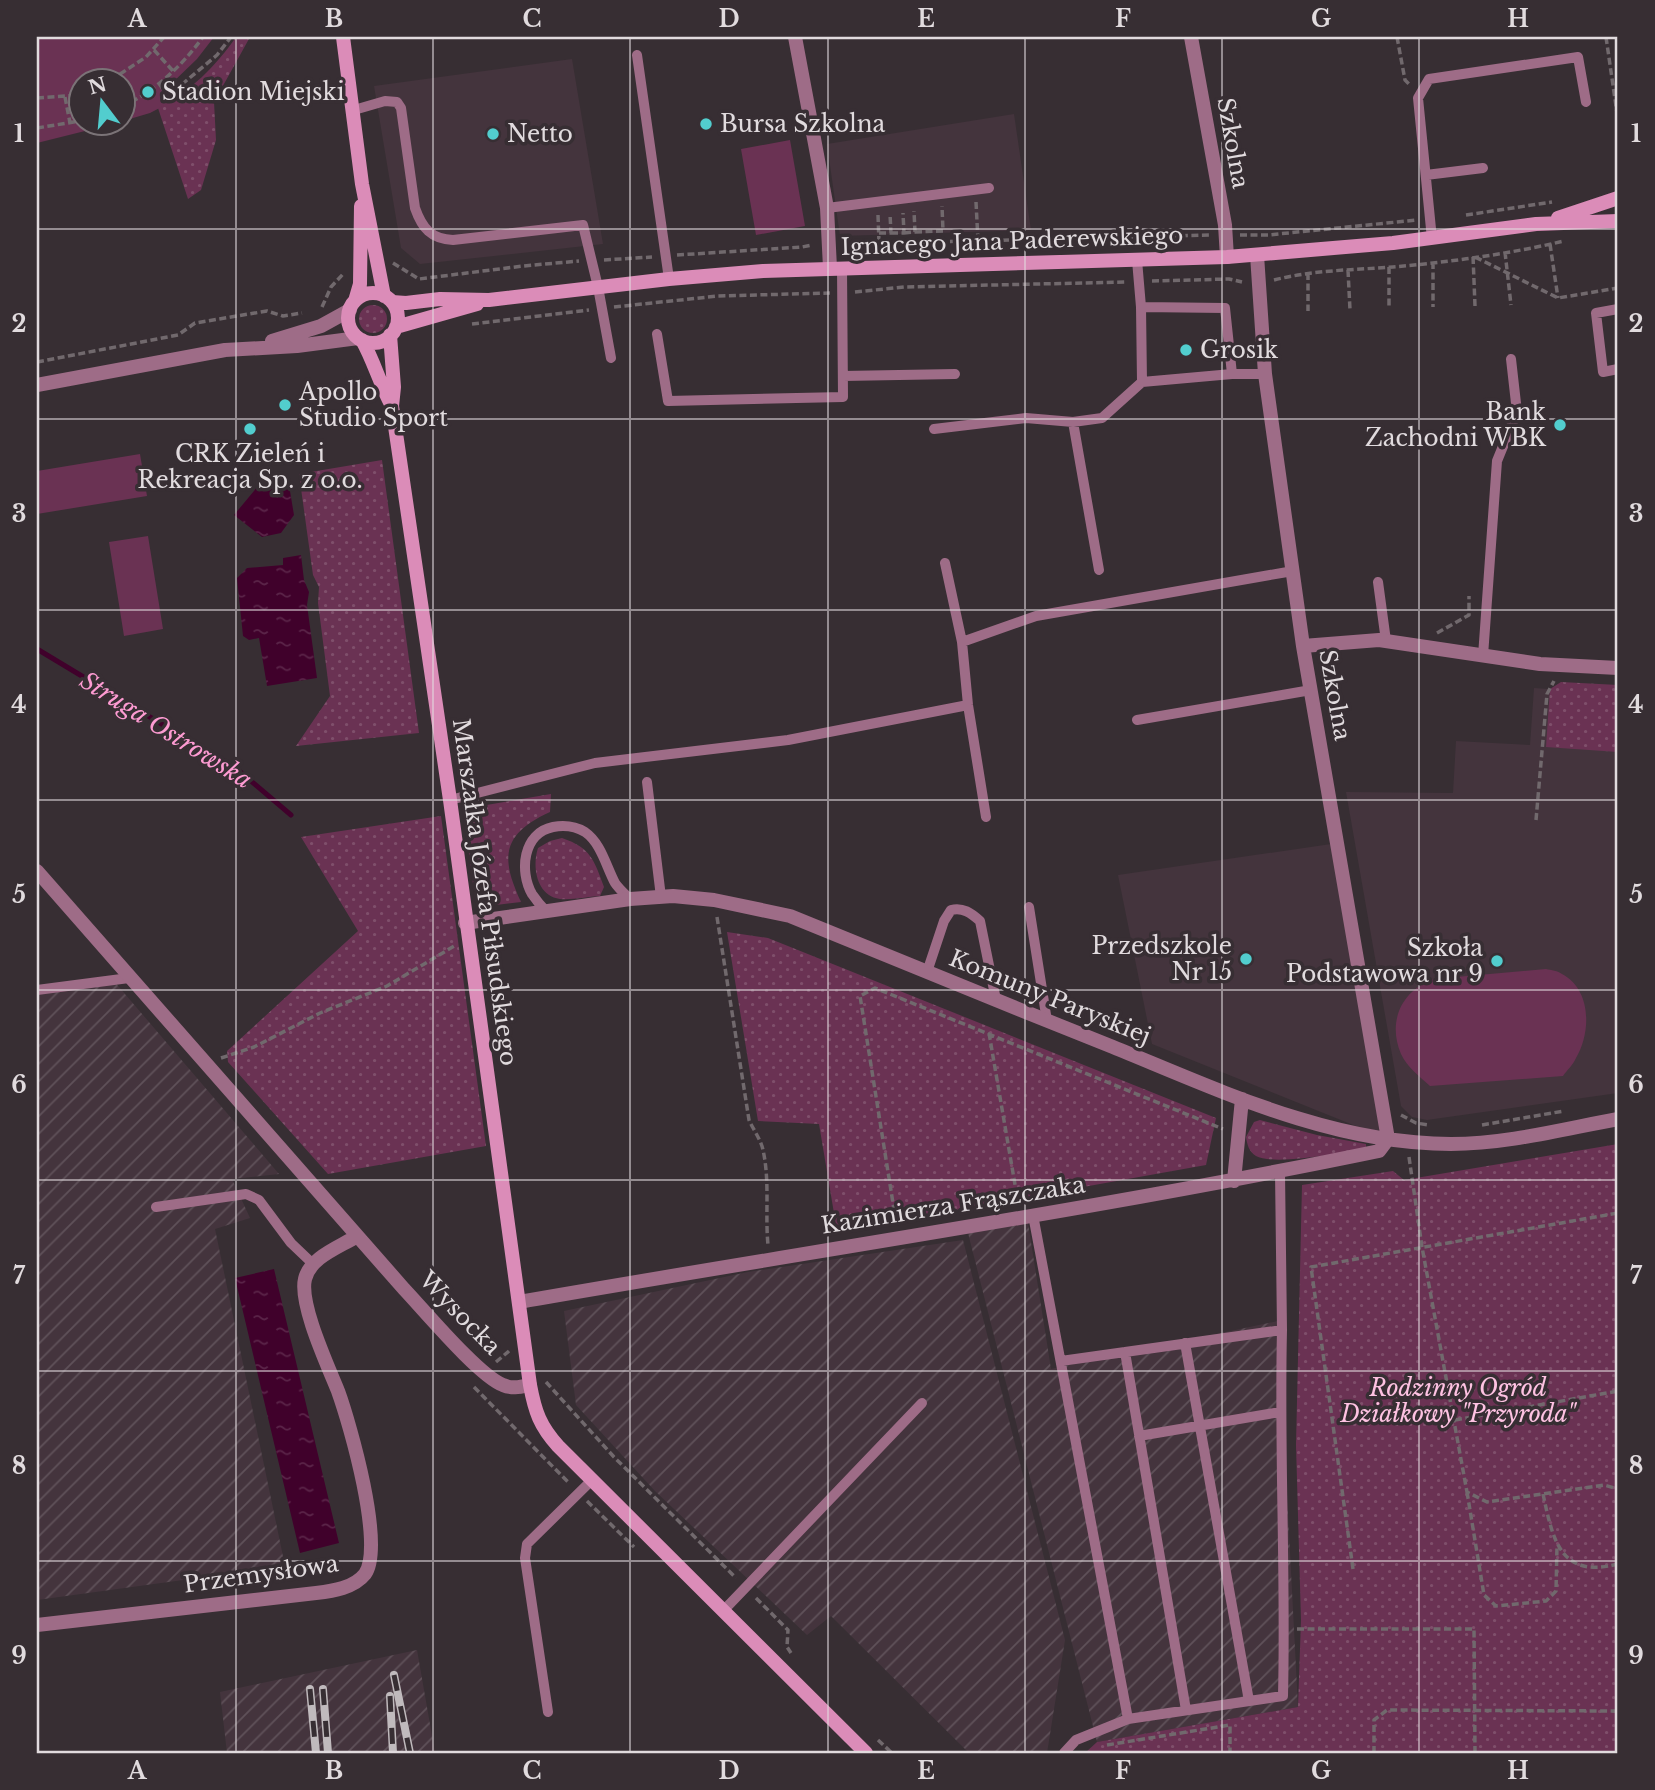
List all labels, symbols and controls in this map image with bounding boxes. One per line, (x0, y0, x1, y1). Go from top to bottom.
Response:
text: A (127, 5, 148, 33)
text: B (325, 5, 343, 33)
text: C (523, 5, 541, 33)
text: D (718, 5, 740, 33)
text: E (917, 5, 935, 33)
text: F (1115, 5, 1131, 33)
text: G (1311, 5, 1331, 33)
text: H (1507, 5, 1529, 33)
north arrow (66, 66, 136, 136)
text: N (86, 73, 109, 100)
place label: Stadion Miejski (162, 78, 345, 106)
marker: Stadion Miejski (140, 84, 156, 100)
street label: Szkolna (1211, 95, 1255, 191)
place label: Bursa Szkolna (720, 110, 886, 138)
marker: Bursa Szkolna (698, 116, 714, 132)
text: 1 (14, 120, 24, 148)
place label: Netto (507, 120, 573, 148)
text: 1 (1631, 120, 1641, 148)
marker: Netto (485, 126, 501, 142)
street label: Ignacego Jana Paderewskiego (840, 221, 1184, 261)
text: 2 (12, 310, 26, 338)
text: 2 (1629, 310, 1643, 338)
place label: Grosik (1200, 336, 1279, 364)
marker: Grosik (1178, 342, 1194, 358)
place label: Apollo Studio Sport (298, 378, 448, 432)
marker: Apollo Studio Sport (277, 397, 293, 413)
place label: Bank Zachodni WBK (1365, 398, 1547, 452)
marker: Bank Zachodni WBK (1552, 417, 1568, 433)
marker: CRK Zieleń i Rekreacja Sp. z o.o. (242, 421, 258, 437)
place label: CRK Zieleń i Rekreacja Sp. z o.o. (137, 440, 363, 494)
text: 3 (12, 500, 26, 528)
text: 3 (1629, 500, 1643, 528)
street label: Szkolna (1313, 647, 1357, 743)
water label: Struga Ostrowska (75, 666, 257, 794)
text: 4 (11, 691, 27, 719)
text: 4 (1628, 691, 1644, 719)
street label: Marszałka Józefa Piłsudskiego (447, 717, 523, 1067)
text: 5 (12, 881, 26, 909)
text: 5 (1629, 881, 1643, 909)
place label: Przedszkole Nr 15 (1091, 932, 1232, 986)
place label: Szkoła Podstawowa nr 9 (1286, 934, 1483, 988)
street label: Komuny Paryskiej (945, 944, 1155, 1050)
marker: Przedszkole Nr 15 (1238, 951, 1254, 967)
marker: Szkoła Podstawowa nr 9 (1489, 953, 1505, 969)
text: 6 (11, 1071, 27, 1099)
text: 6 (1628, 1071, 1644, 1099)
street label: Kazimierza Frąszczaka (819, 1170, 1087, 1240)
text: 7 (13, 1262, 26, 1290)
text: 7 (1630, 1262, 1643, 1290)
street label: Wysocka (413, 1265, 507, 1361)
park label: Rodzinny Ogród Działkowy "Przyroda" (1339, 1374, 1577, 1428)
text: 8 (12, 1452, 26, 1480)
text: 8 (1629, 1452, 1643, 1480)
street label: Przemysłowa (182, 1549, 340, 1599)
text: 9 (11, 1642, 27, 1670)
text: 9 (1628, 1642, 1644, 1670)
text: A (127, 1757, 148, 1785)
text: B (325, 1757, 343, 1785)
text: C (523, 1757, 541, 1785)
text: D (718, 1757, 740, 1785)
text: E (917, 1757, 935, 1785)
text: F (1115, 1757, 1131, 1785)
text: G (1311, 1757, 1331, 1785)
text: H (1507, 1757, 1529, 1785)

